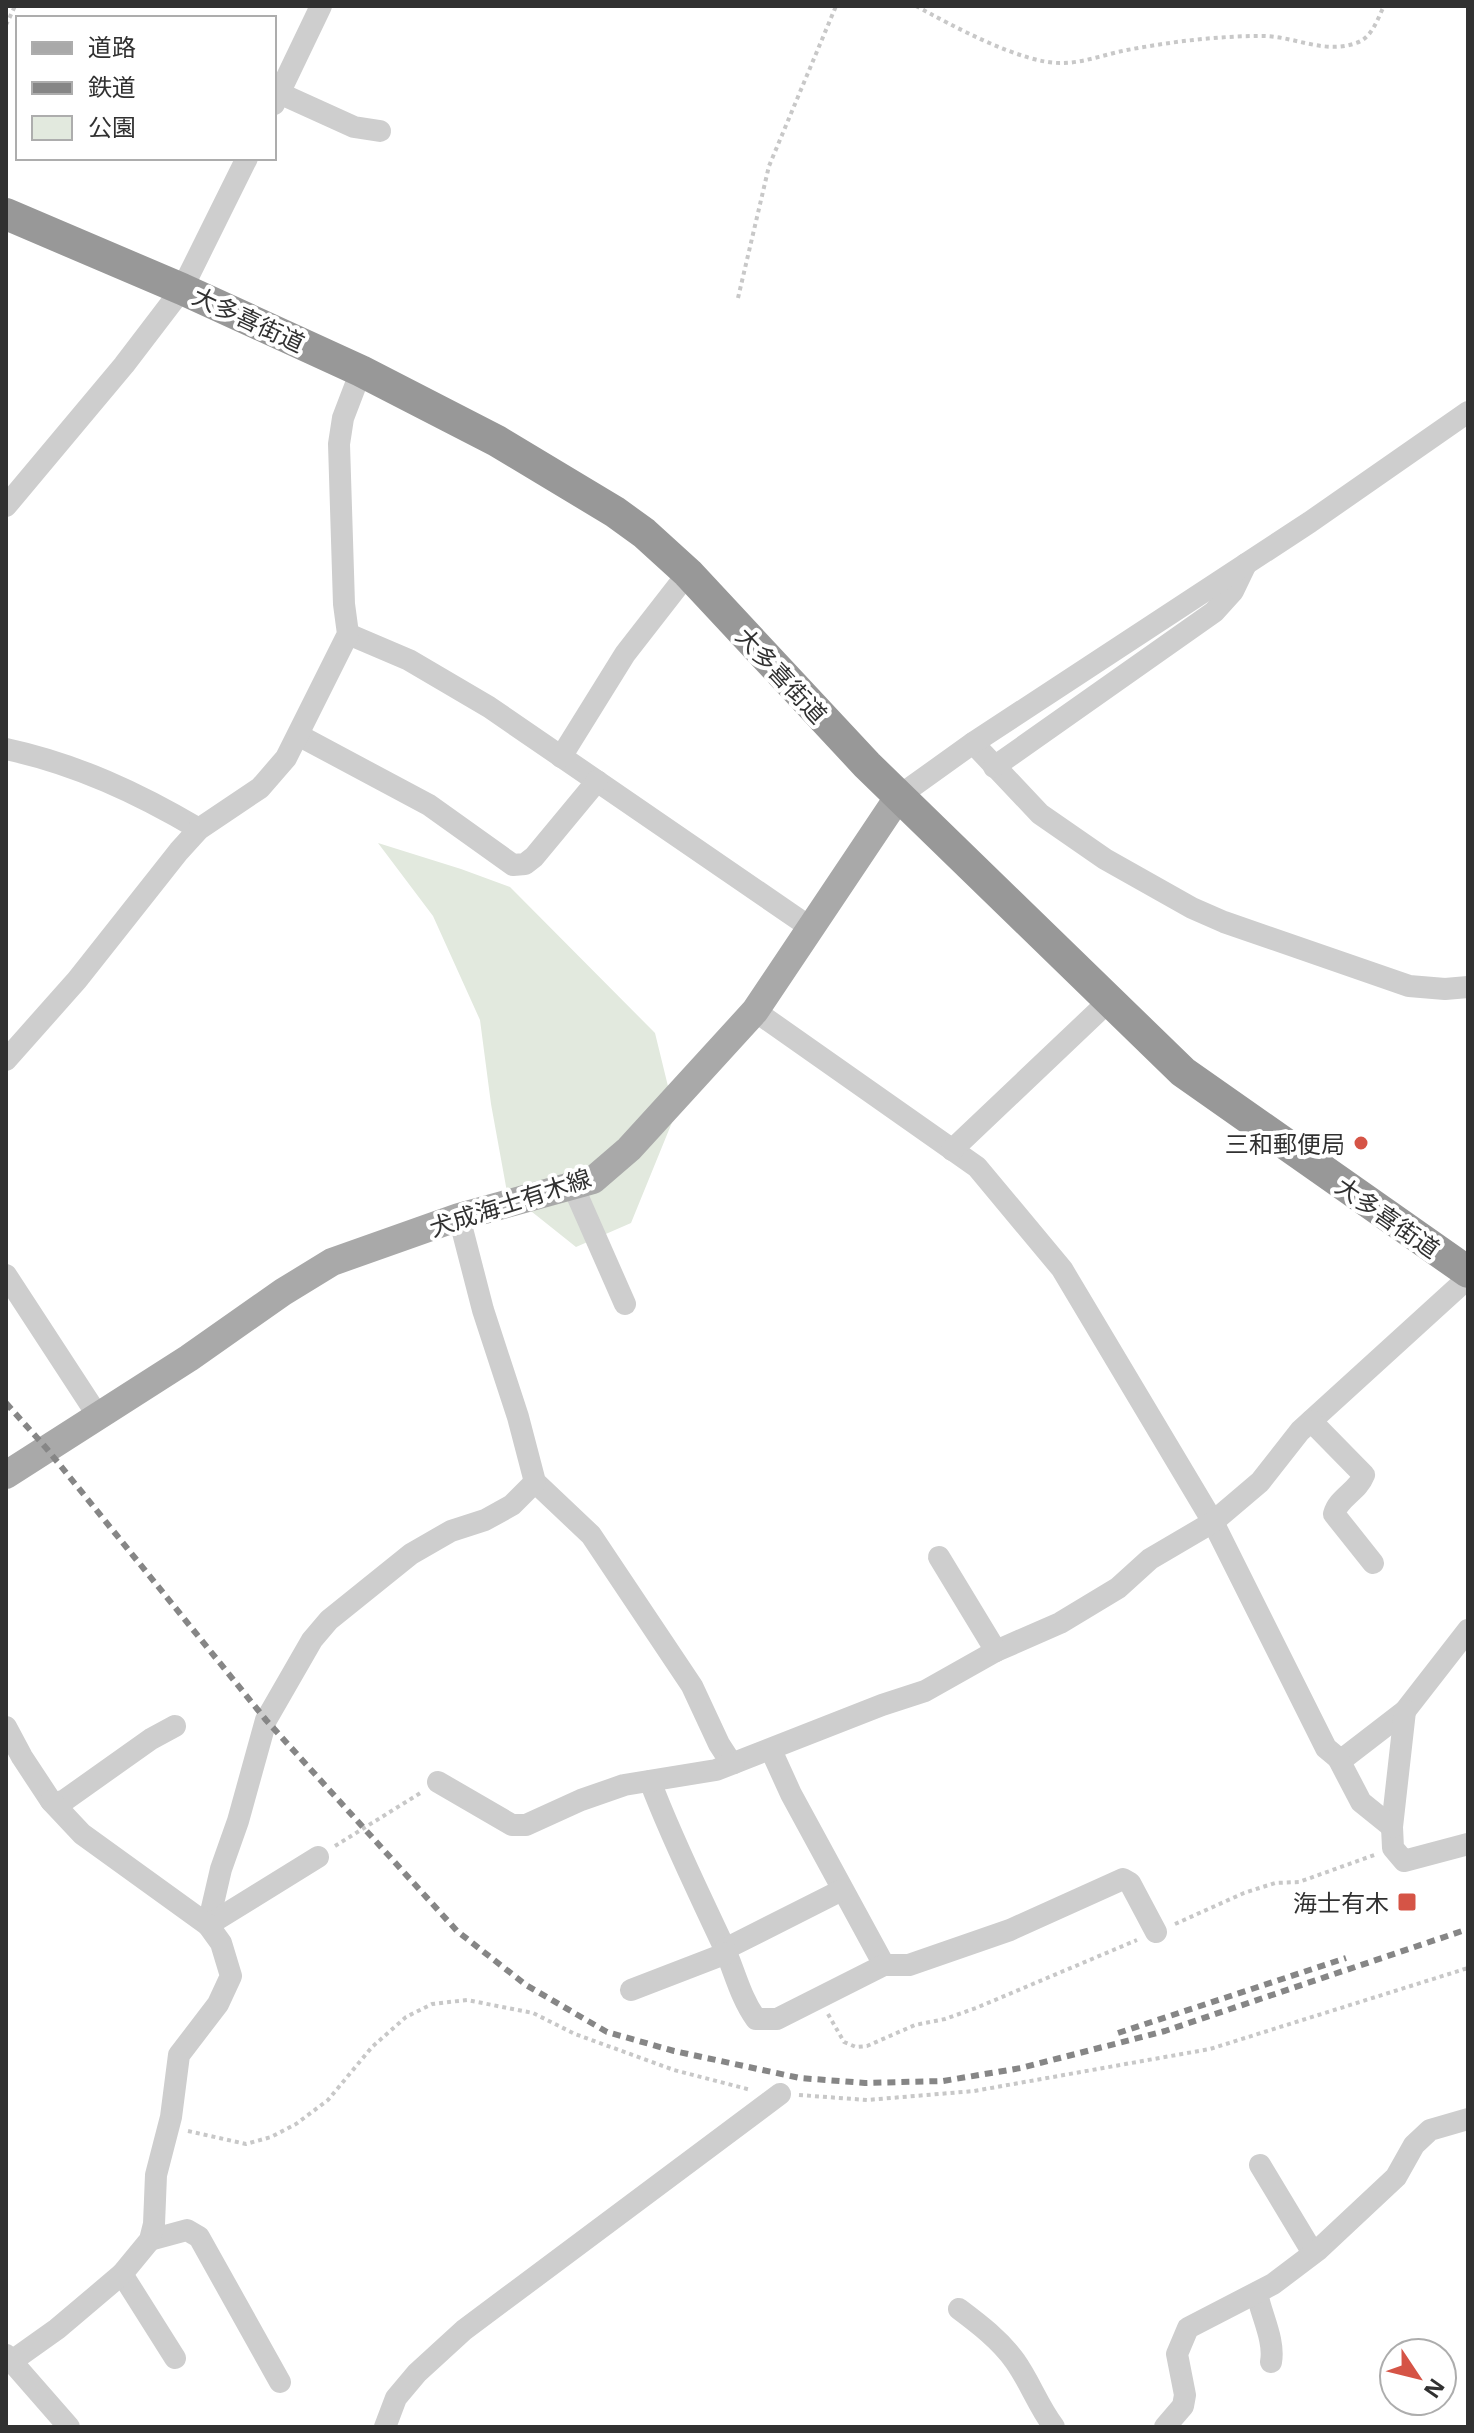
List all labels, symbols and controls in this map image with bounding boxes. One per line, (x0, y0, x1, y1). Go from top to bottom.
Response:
legend (16, 16, 276, 160)
text: 道路 (88, 30, 136, 63)
text: 鉄道 (88, 70, 136, 103)
text: 公園 (88, 110, 136, 143)
street label: 大多喜街道 (188, 279, 310, 359)
street label: 大多喜街道 (729, 620, 835, 730)
place label: 三和郵便局 (1225, 1127, 1345, 1160)
marker: 三和郵便局 (1352, 1134, 1370, 1152)
street label: 犬成海士有木線 (425, 1160, 595, 1244)
street label: 大多喜街道 (1329, 1169, 1447, 1265)
place label: 海士有木 (1293, 1886, 1389, 1919)
marker: 海士有木 (1396, 1891, 1418, 1913)
north arrow (1378, 2337, 1458, 2417)
text: N (1418, 2373, 1453, 2405)

